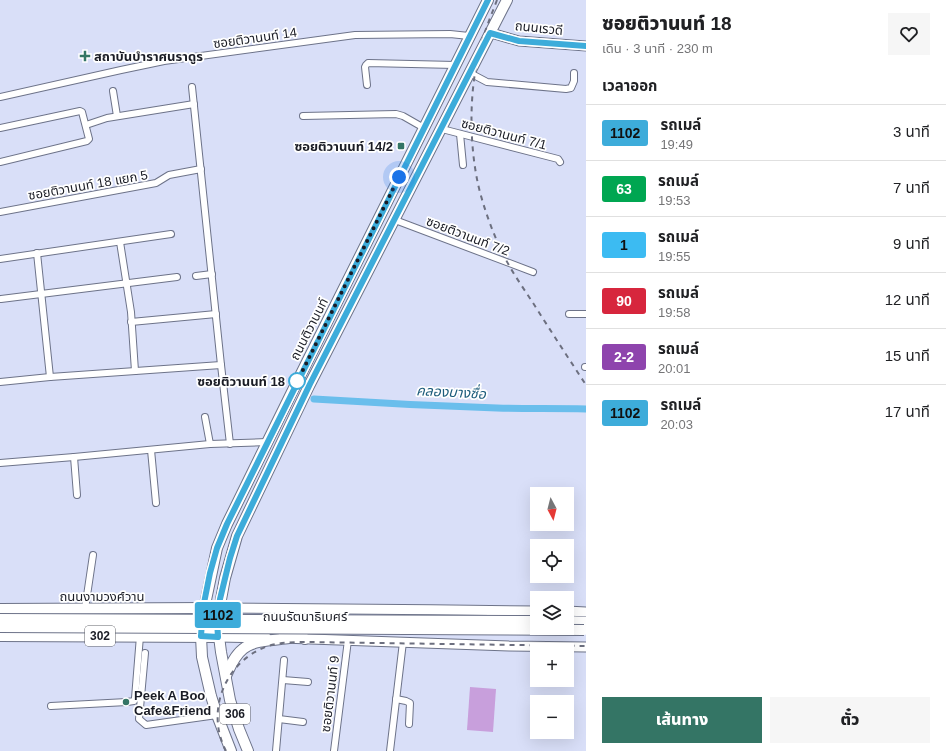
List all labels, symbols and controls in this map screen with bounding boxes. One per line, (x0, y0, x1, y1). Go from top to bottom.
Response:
text: ซอยติวานนท์ 18 (602, 13, 732, 34)
button: heart (888, 13, 930, 55)
street label: ถนนเรวดี (514, 18, 564, 38)
street label: ซอยติวานนท์ 14 (212, 25, 298, 51)
text: เดิน · 3 นาที · 230 m (602, 41, 713, 56)
place label: สถาบันบำราศนราดูร (94, 49, 203, 65)
marker: สถาบันบำราศนราดูร (79, 50, 91, 62)
text: เวลาออก (602, 77, 657, 94)
street label: ซอยติวานนท์ 7/1 (460, 115, 548, 153)
text: รถเมล์ (660, 116, 701, 133)
text: 3 นาที (893, 123, 930, 140)
text: 1102 (610, 125, 640, 141)
text: 19:49 (660, 137, 693, 152)
place label: ซอยติวานนท์ 14/2 (294, 139, 393, 154)
marker: ซอยติวานนท์ 14/2 (396, 141, 406, 151)
street label: ซอยติวานนท์ 18 แยก 5 (27, 167, 149, 203)
your location (389, 167, 409, 187)
text: รถเมล์ (658, 172, 699, 189)
text: 7 นาที (893, 179, 930, 196)
text: 63 (616, 181, 632, 197)
text: 19:53 (658, 193, 691, 208)
street label: ซอยติวานนท์ 7/2 (424, 213, 512, 259)
text: รถเมล์ (658, 228, 699, 245)
text: 9 นาที (893, 235, 930, 252)
text: 1 (620, 237, 628, 253)
text: 19:55 (658, 249, 691, 264)
text: รถเมล์ (658, 284, 699, 301)
text: 12 นาที (885, 291, 930, 308)
text: 90 (616, 293, 632, 309)
street label: ถนนติวานนท์ (287, 295, 331, 363)
text: 19:58 (658, 305, 691, 320)
text: รถเมล์ (658, 340, 699, 357)
text: 15 นาที (885, 347, 930, 364)
text: 2-2 (614, 349, 634, 365)
text: 20:01 (658, 361, 691, 376)
marker: ซอยติวานนท์ 18 (288, 372, 306, 390)
place label: ซอยติวานนท์ 18 (197, 374, 285, 389)
water label: คลองบางซื่อ (416, 380, 487, 402)
text: รถเมล์ (660, 396, 701, 413)
text: 17 นาที (885, 403, 930, 420)
text: 1102 (610, 405, 640, 421)
text: 20:03 (660, 417, 693, 432)
north arrow (530, 487, 574, 531)
map controls (530, 487, 574, 739)
button: locate (530, 539, 574, 583)
street label: ถนนงามวงศ์วาน (59, 589, 145, 604)
button: layers (530, 591, 574, 635)
line badge: 1102 (190, 602, 246, 628)
text: 1102 (203, 607, 233, 623)
street label: ถนนรัตนาธิเบศร์ (263, 609, 348, 624)
road number: 302 (85, 626, 115, 646)
button: + (530, 643, 574, 687)
street label: ซอยติวานนท์ 9 (318, 655, 342, 733)
place label: Peek A Boo Cafe&Friend (134, 688, 211, 718)
button: − (530, 695, 574, 739)
marker: Peek A Boo Cafe&Friend (121, 697, 131, 707)
button: เส้นทาง (602, 697, 762, 743)
button: ตั๋ว (770, 697, 930, 743)
road number: 306 (220, 704, 250, 724)

